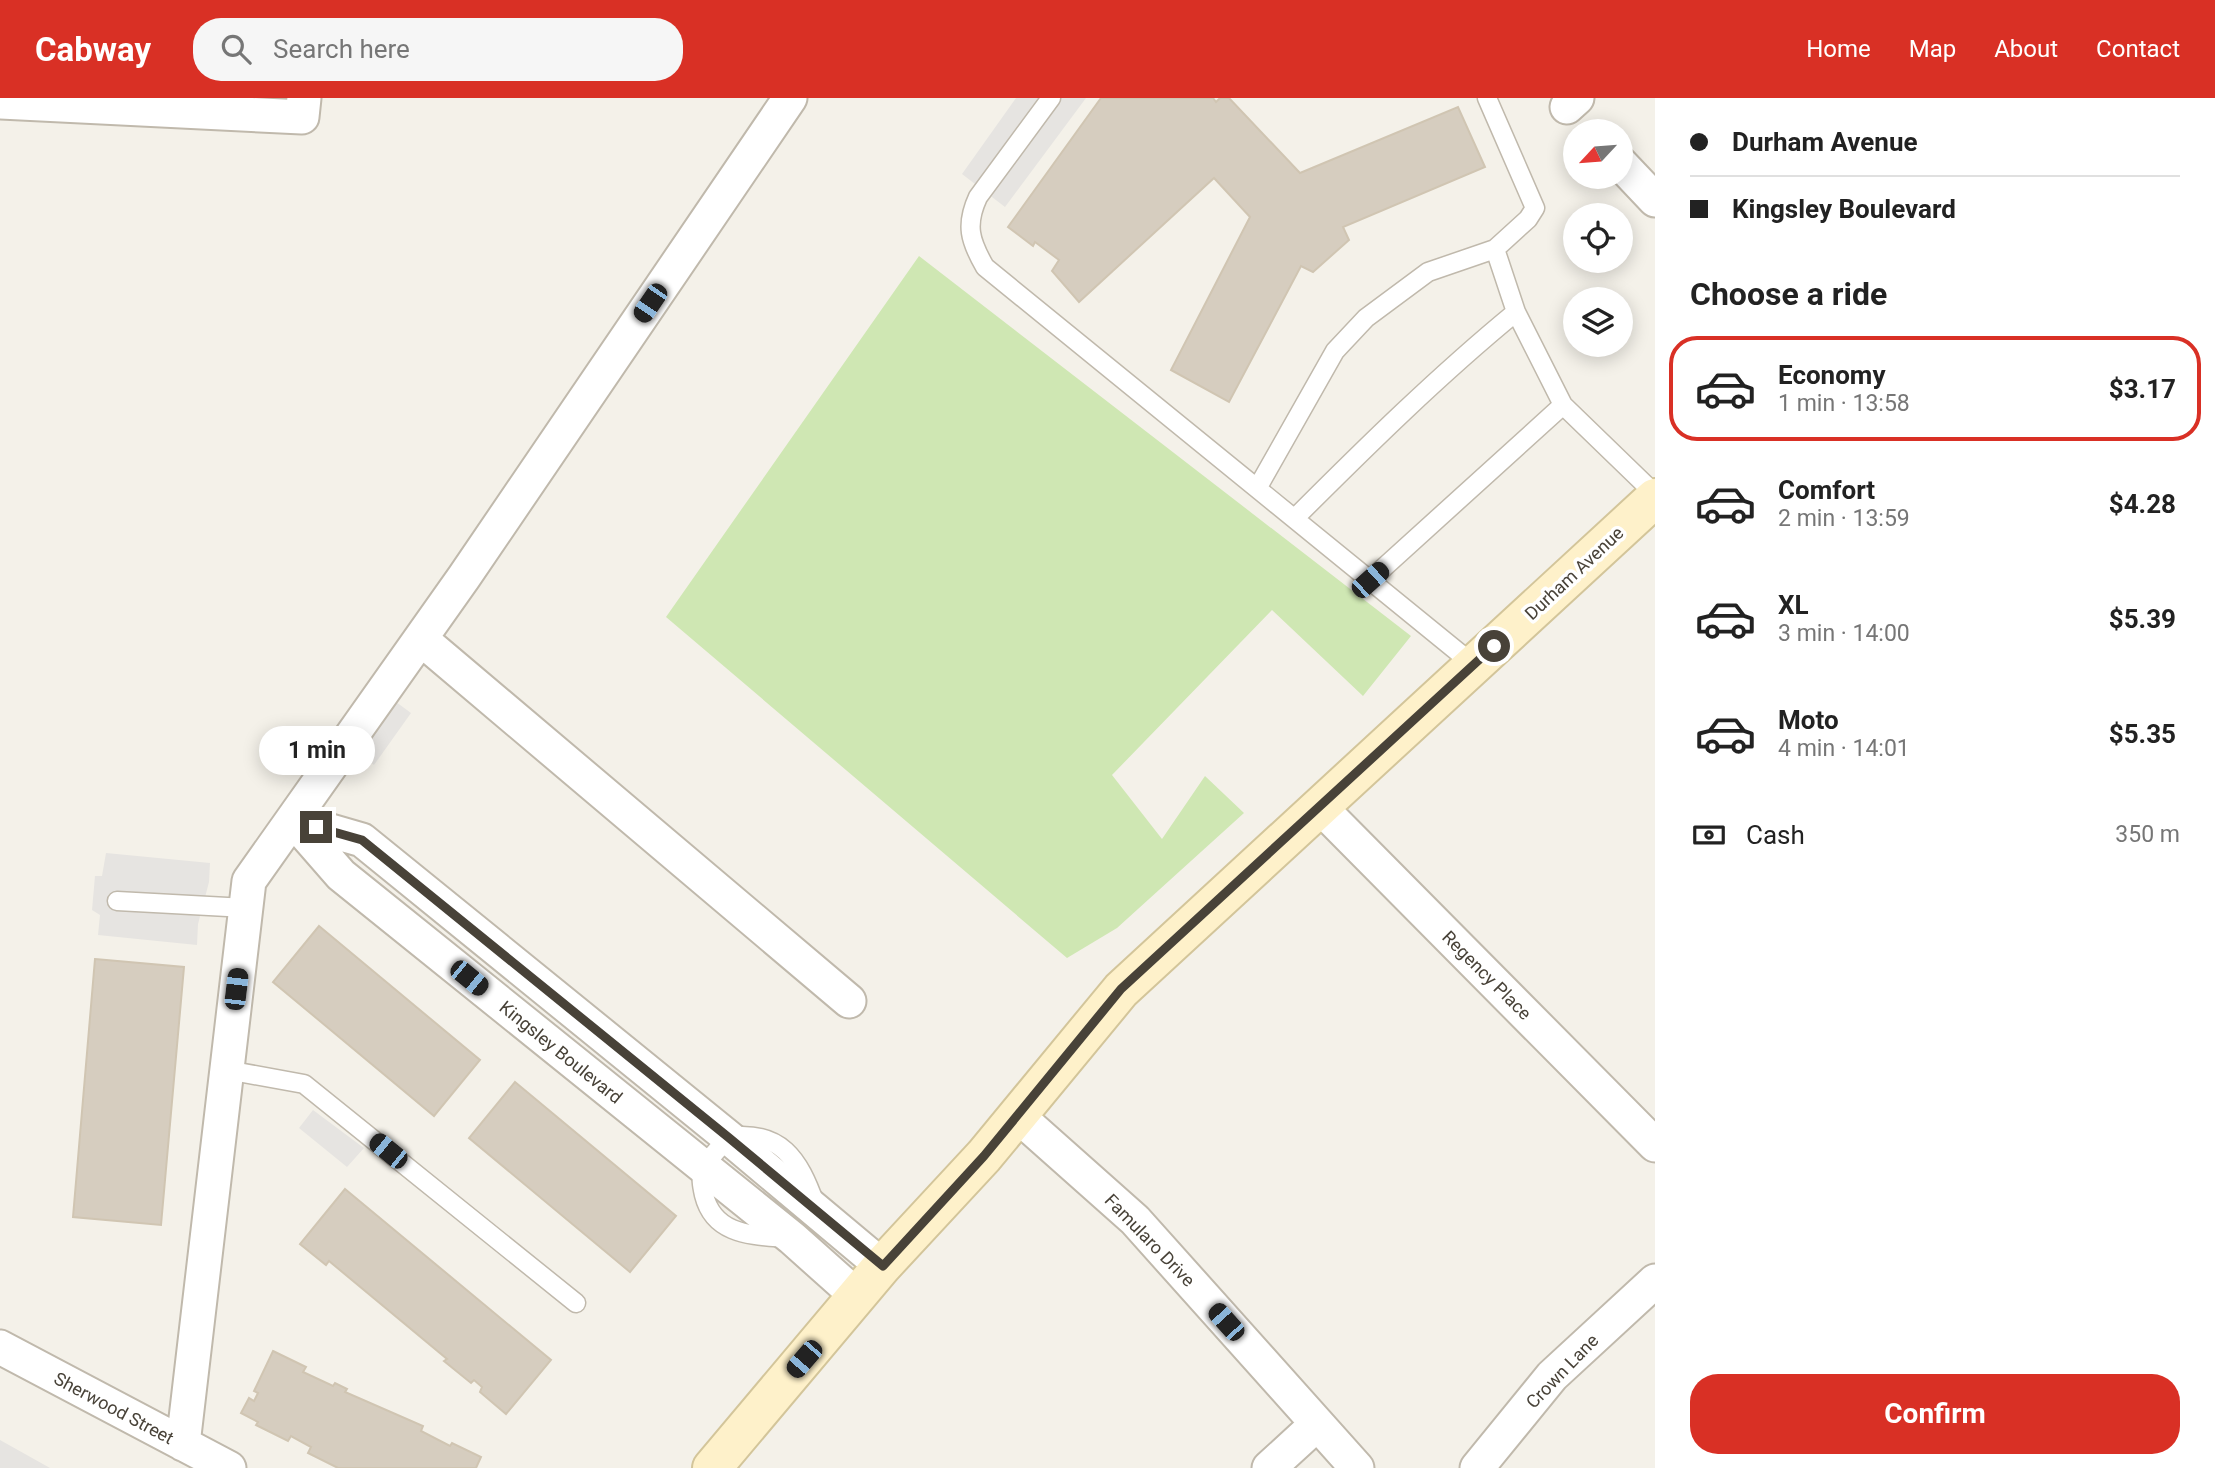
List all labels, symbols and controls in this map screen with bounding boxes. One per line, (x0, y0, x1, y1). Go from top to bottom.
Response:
search box (193, 18, 683, 81)
text: Cabway (35, 30, 151, 69)
icon: search (217, 30, 255, 68)
text: Search here (273, 34, 410, 64)
text: Home (1806, 35, 1871, 63)
text: Map (1909, 35, 1956, 63)
text: About (1994, 35, 2058, 63)
text: Contact (2096, 35, 2180, 63)
north arrow (1563, 119, 1633, 189)
map controls (1563, 119, 1633, 357)
text: Durham Avenue (1732, 127, 1918, 157)
text: Kingsley Boulevard (1732, 194, 1956, 224)
button: locate (1563, 203, 1633, 273)
text: Choose a ride (1690, 275, 1887, 313)
car (630, 280, 671, 326)
button: layers (1563, 287, 1633, 357)
icon: car (1694, 357, 1757, 420)
text: Economy (1778, 360, 1885, 390)
text: $3.17 (2109, 374, 2176, 404)
text: 1 min · 13:58 (1778, 390, 1910, 417)
icon: car (1694, 472, 1757, 535)
text: Comfort (1778, 475, 1875, 505)
text: $4.28 (2109, 489, 2176, 519)
text: 2 min · 13:59 (1778, 505, 1910, 532)
street label: Durham Avenue (1521, 522, 1627, 624)
car (1348, 558, 1393, 602)
icon: car (1694, 587, 1757, 650)
text: XL (1778, 590, 1809, 620)
text: $5.39 (2109, 604, 2176, 634)
text: 3 min · 14:00 (1778, 620, 1910, 647)
route start (1478, 630, 1510, 662)
icon: car (1694, 702, 1757, 765)
text: Moto (1778, 705, 1839, 735)
text: $5.35 (2109, 719, 2176, 749)
callout: 1 min (258, 726, 374, 774)
text: 4 min · 14:01 (1778, 735, 1910, 762)
text: 1 min (288, 737, 346, 764)
route end (300, 811, 332, 843)
icon: cash (1690, 816, 1728, 854)
text: Cash (1746, 820, 1805, 850)
text: 350 m (2115, 821, 2180, 848)
street label: Regency Place (1438, 926, 1536, 1024)
car (447, 957, 492, 999)
car (224, 967, 249, 1011)
street label: Kingsley Boulevard (496, 996, 626, 1108)
car (366, 1130, 411, 1172)
street label: Famularo Drive (1101, 1189, 1199, 1291)
car (1205, 1299, 1248, 1345)
street label: Crown Lane (1522, 1330, 1602, 1412)
car (783, 1336, 826, 1382)
street label: Sherwood Street (51, 1368, 178, 1448)
button: Confirm (1690, 1374, 2180, 1454)

